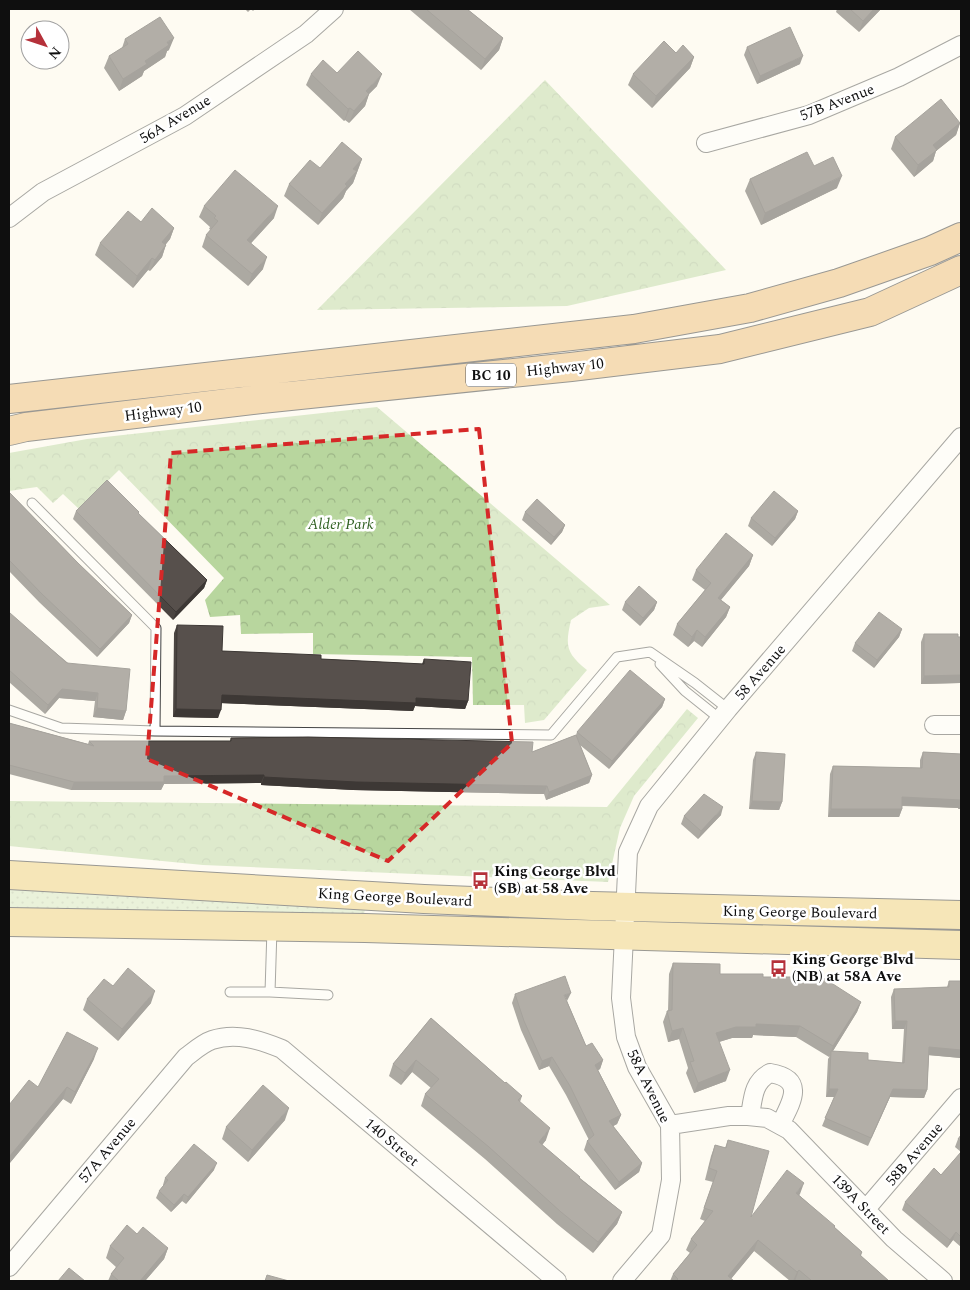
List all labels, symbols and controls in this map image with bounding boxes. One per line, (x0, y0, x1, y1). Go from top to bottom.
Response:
north arrow (20, 20, 70, 70)
text: N (43, 42, 66, 64)
street label: 57B Avenue (797, 78, 878, 127)
street label: 56A Avenue (135, 89, 215, 150)
street label: Highway 10 (525, 352, 605, 383)
road number: BC 10 (466, 364, 516, 386)
street label: Highway 10 (123, 395, 203, 428)
park label: Alder Park (307, 513, 374, 536)
street label: 58 Avenue (729, 639, 791, 706)
place label: King George Blvd (SB) at 58 Ave (494, 860, 616, 900)
bus stop icon: King George Blvd (SB) at 58 Ave (470, 870, 490, 890)
street label: King George Boulevard (317, 882, 473, 913)
street label: King George Boulevard (722, 900, 878, 925)
place label: King George Blvd (NB) at 58A Ave (792, 948, 914, 988)
bus stop icon: King George Blvd (NB) at 58A Ave (768, 958, 788, 978)
street label: 58A Avenue (621, 1045, 676, 1127)
street label: 57A Avenue (73, 1112, 142, 1188)
street label: 140 Street (359, 1112, 424, 1172)
street label: 58B Avenue (880, 1117, 949, 1191)
street label: 139A Street (826, 1169, 896, 1240)

